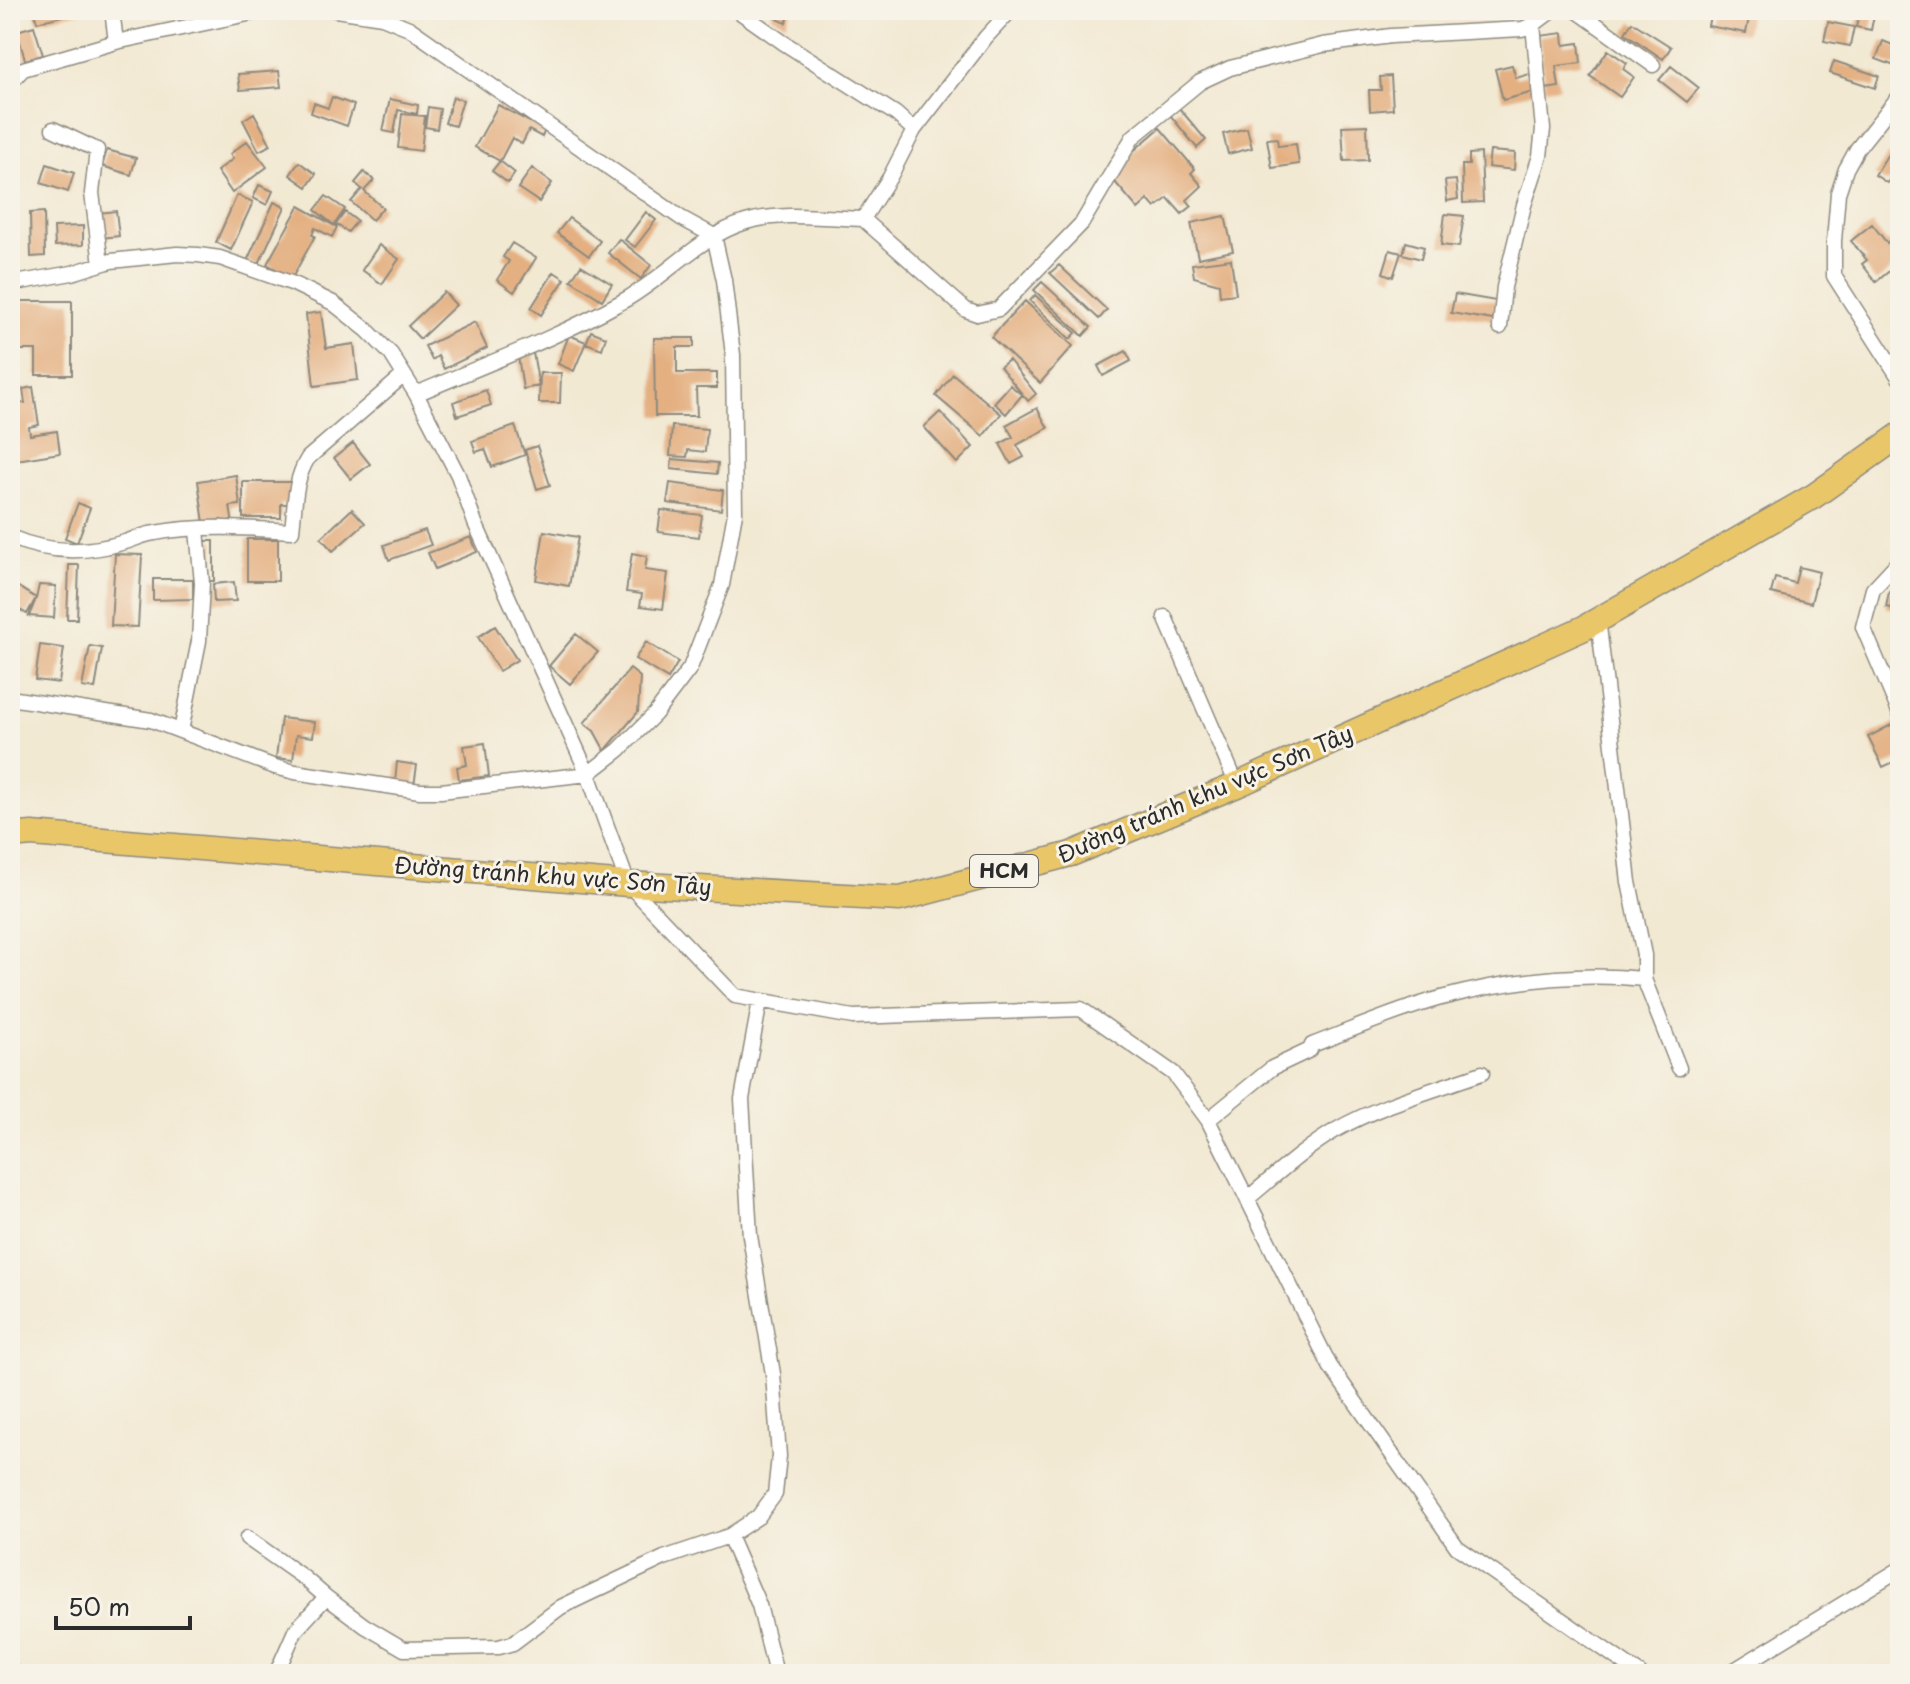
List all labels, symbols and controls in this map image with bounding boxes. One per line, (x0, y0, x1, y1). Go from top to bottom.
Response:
street label: Đường tránh khu vực Sơn Tây (1051, 715, 1357, 870)
street label: Đường tránh khu vực Sơn Tây (393, 847, 713, 902)
road number: HCM (970, 855, 1038, 887)
scale bar (56, 1580, 190, 1630)
text: 50 m (68, 1588, 130, 1624)

